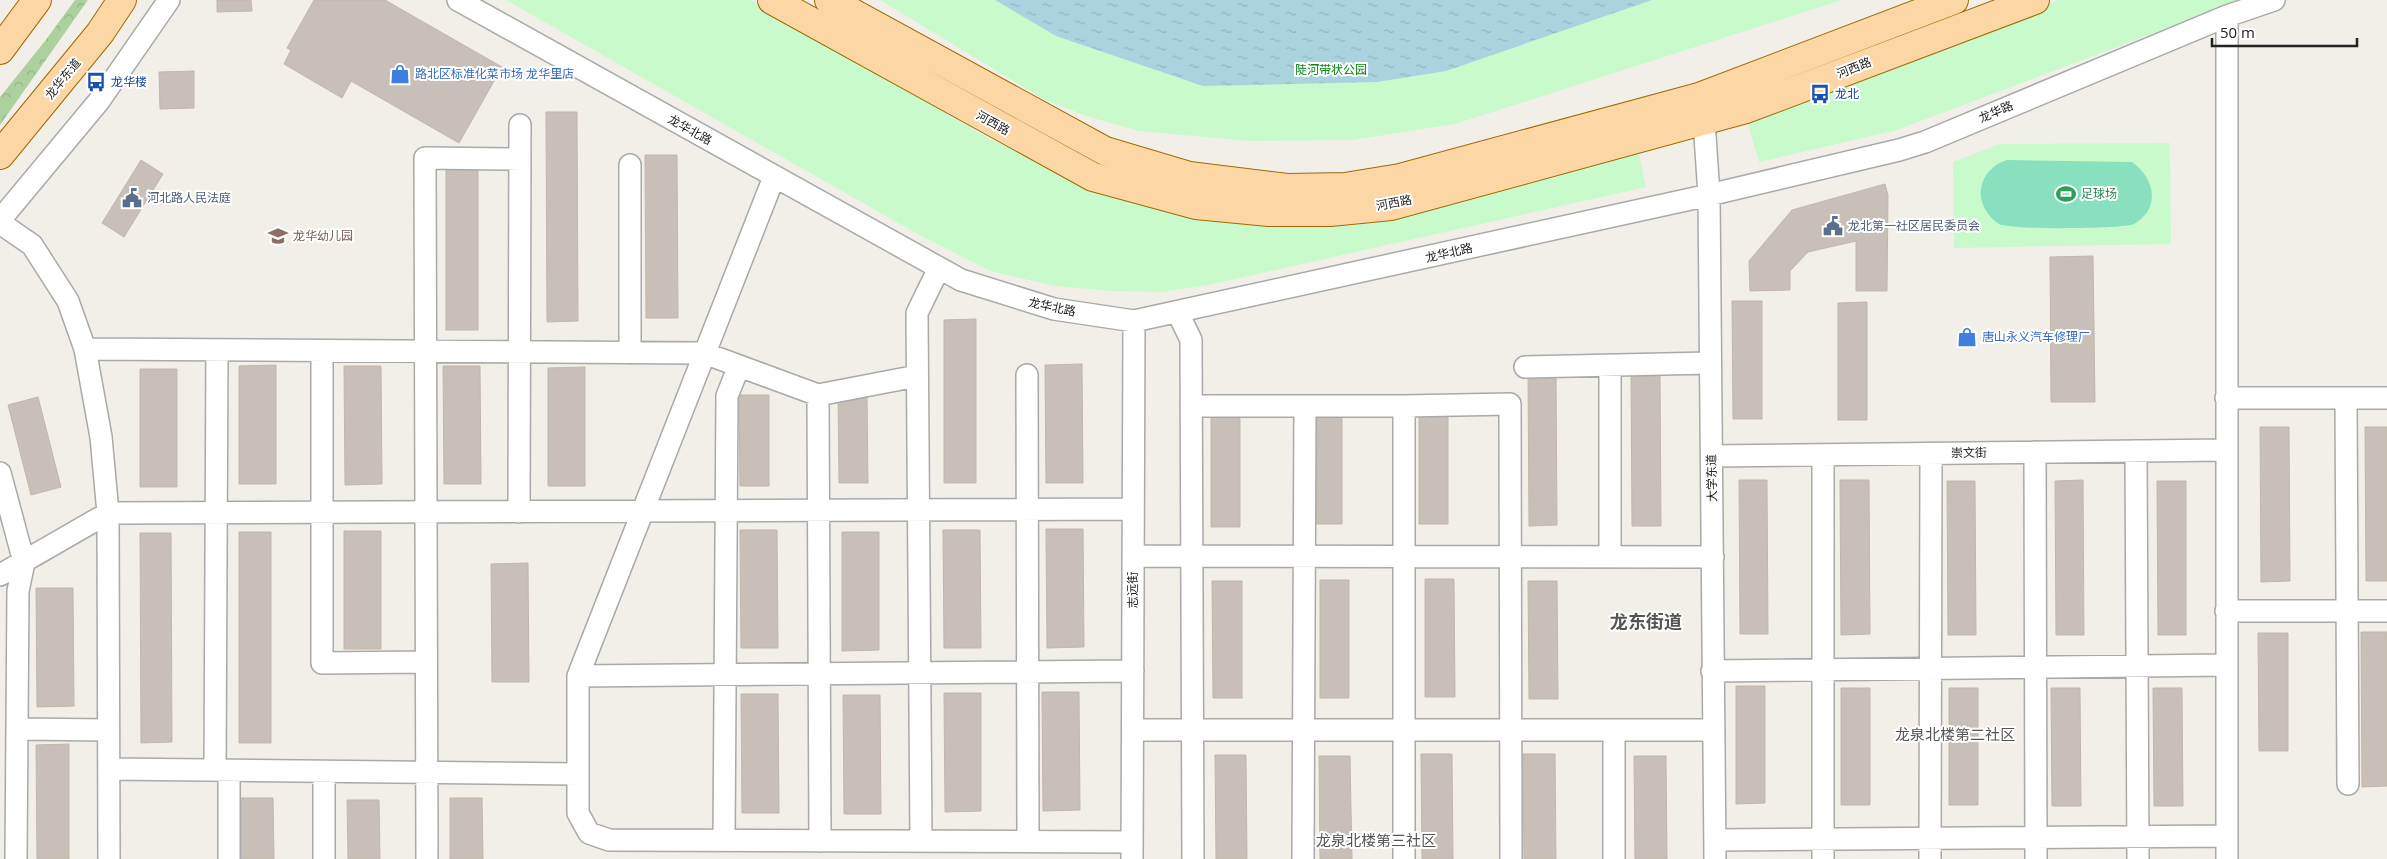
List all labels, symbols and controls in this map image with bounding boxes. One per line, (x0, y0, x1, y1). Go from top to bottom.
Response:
scale bar (2212, 15, 2357, 47)
text: 50 m (2220, 22, 2255, 42)
street label: 河西路 (1834, 53, 1874, 82)
street label: 龙华东道 (41, 55, 84, 103)
park label: 陡河带状公园 (1295, 61, 1367, 78)
shop icon: 路北区标准化菜市场 龙华里店 (389, 63, 411, 85)
place label: 路北区标准化菜市场 龙华里店 (415, 65, 574, 82)
bus stop icon: 龙华楼 (85, 71, 107, 93)
place label: 龙华楼 (111, 73, 147, 90)
bus stop icon: 龙北 (1809, 83, 1831, 105)
place label: 龙北 (1835, 85, 1859, 102)
street label: 龙华路 (1976, 97, 2016, 126)
street label: 河西路 (973, 106, 1013, 139)
street label: 龙华北路 (665, 110, 715, 149)
sports icon: 足球场 (2055, 183, 2077, 205)
place label: 足球场 (2081, 185, 2117, 202)
public building icon: 河北路人民法庭 (121, 187, 143, 209)
place label: 河北路人民法庭 (147, 189, 231, 206)
street label: 河西路 (1375, 191, 1413, 214)
public building icon: 龙北第一社区居民委员会 (1822, 215, 1844, 237)
place label: 龙北第一社区居民委员会 (1848, 217, 1980, 234)
school or university icon: 龙华幼儿园 (267, 225, 289, 247)
place label: 龙华幼儿园 (293, 227, 353, 244)
street label: 龙华北路 (1424, 239, 1474, 266)
street label: 龙华北路 (1027, 293, 1077, 320)
shop icon: 唐山永义汽车修理厂 (1956, 326, 1978, 348)
place label: 唐山永义汽车修理厂 (1982, 328, 2090, 345)
street label: 崇文街 (1951, 444, 1987, 461)
street label: 大学东道 (1703, 454, 1720, 502)
street label: 志远街 (1124, 572, 1141, 608)
district label: 龙东街道 (1610, 609, 1682, 633)
district label: 龙泉北楼第二社区 (1895, 724, 2015, 744)
district label: 龙泉北楼第三社区 (1316, 830, 1436, 850)

